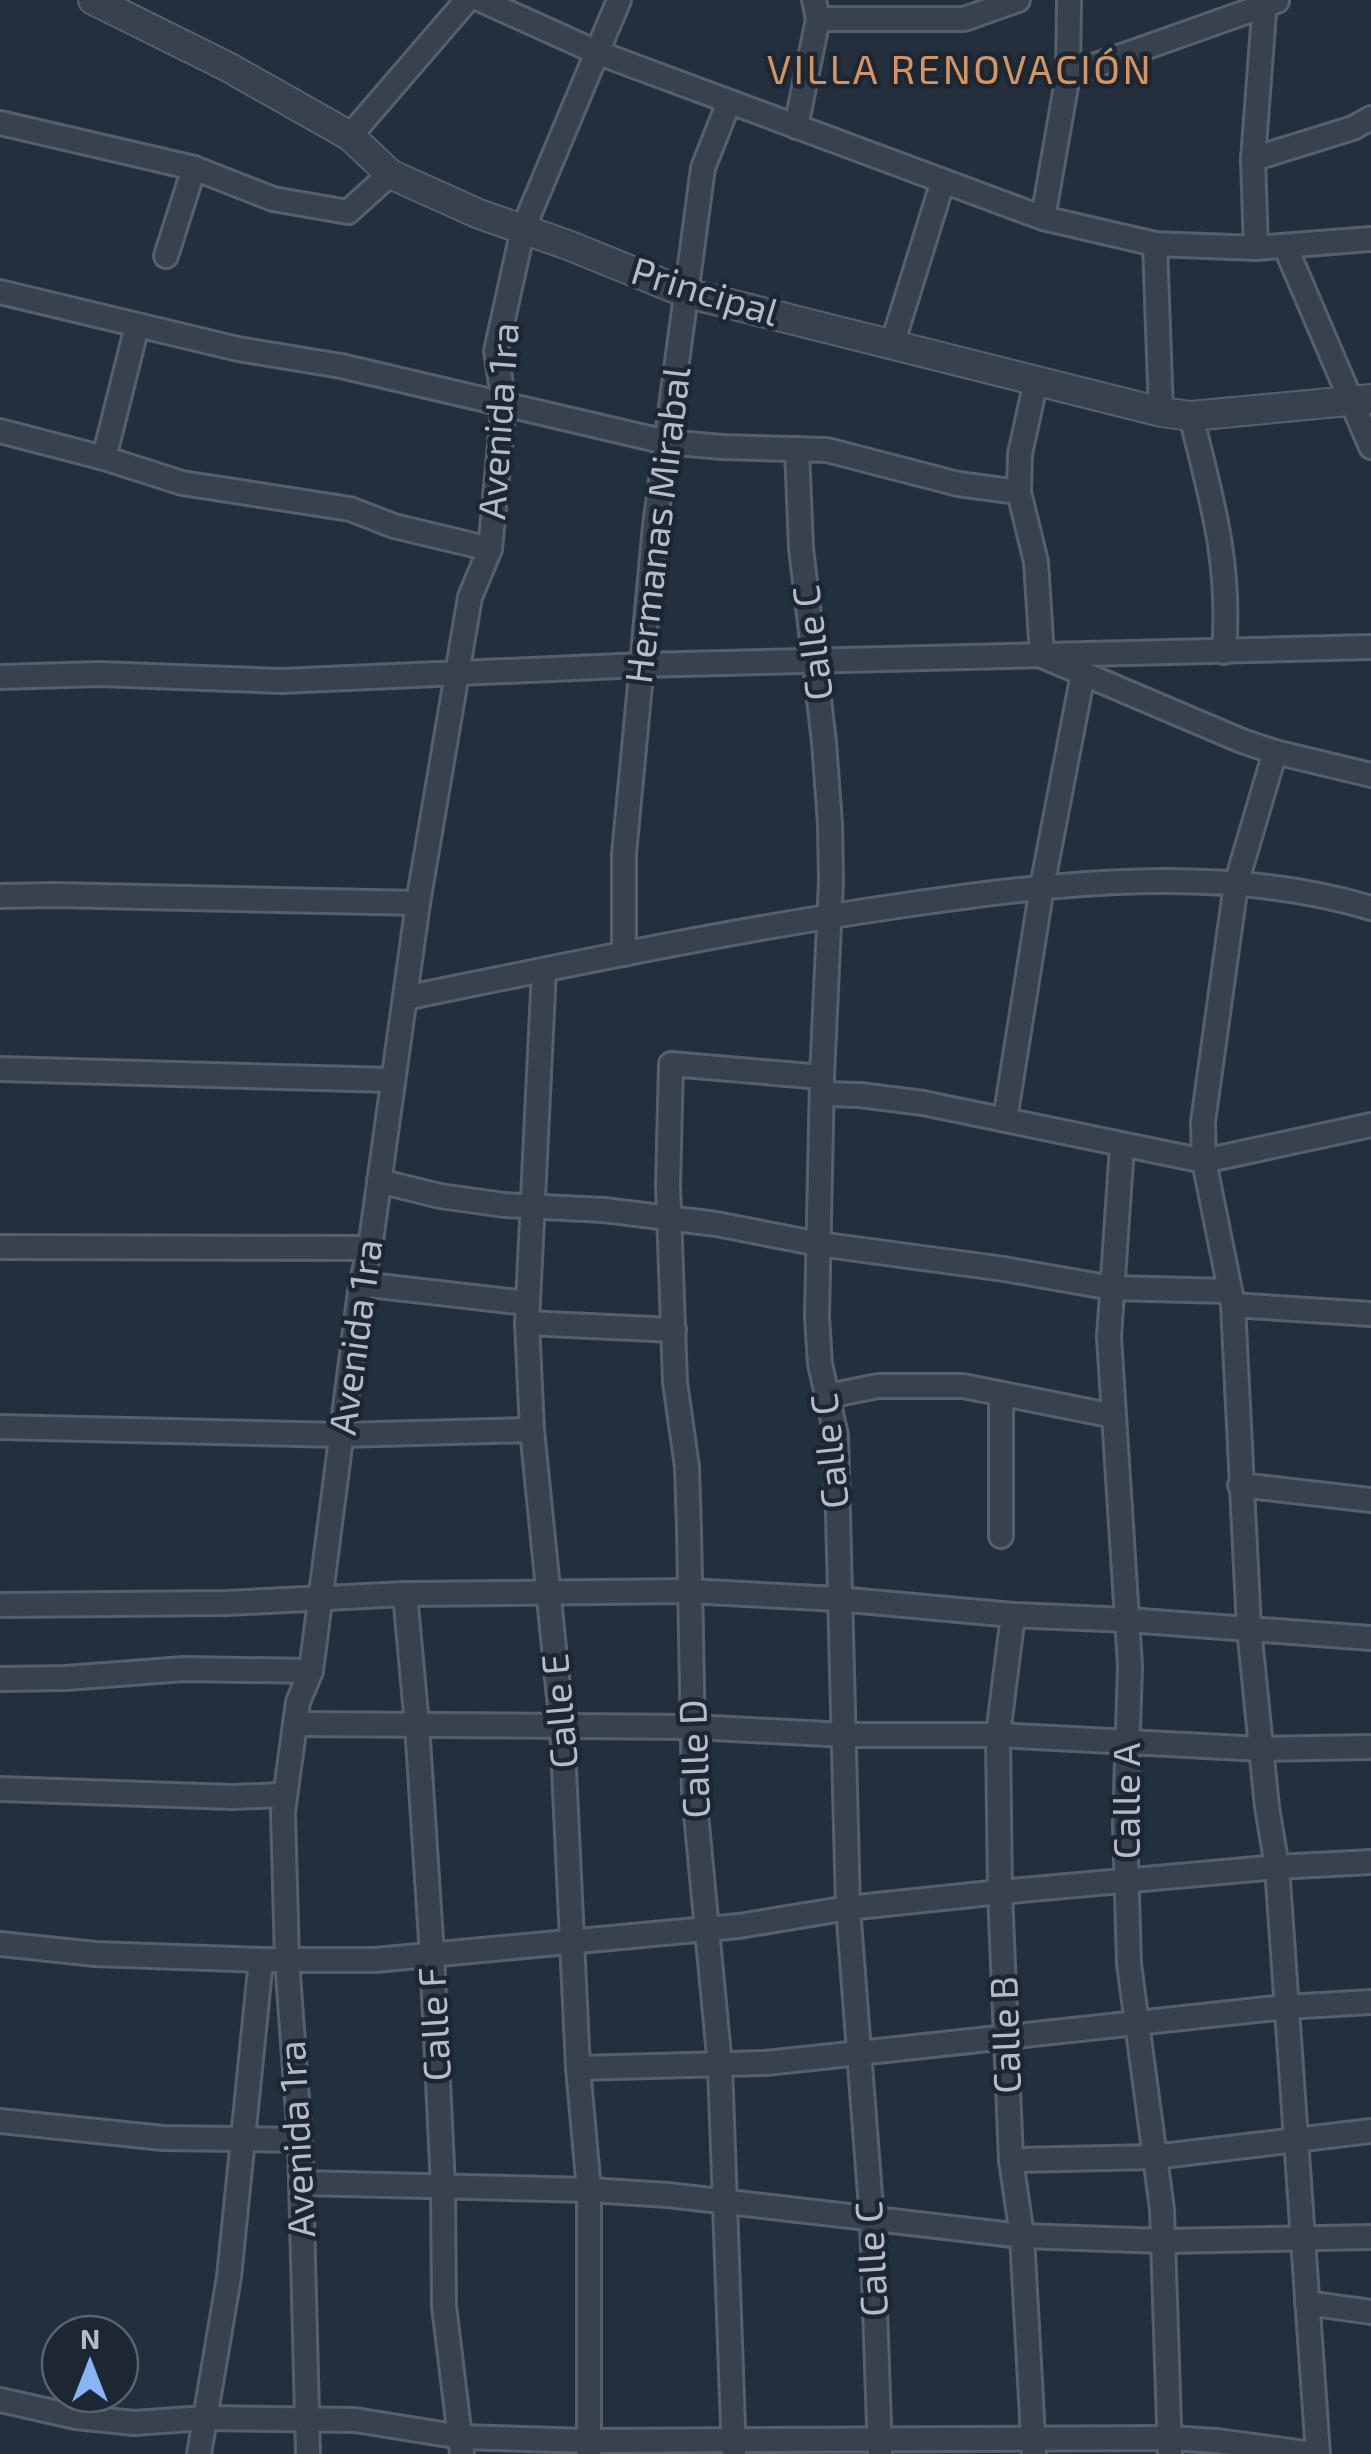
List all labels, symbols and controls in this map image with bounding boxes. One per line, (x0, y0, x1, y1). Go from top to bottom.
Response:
district label: VILLA RENOVACIÓN (767, 44, 1153, 92)
street label: Principal (626, 246, 785, 334)
street label: Avenida 1ra (467, 321, 527, 521)
street label: Hermanas Mirabal (614, 364, 698, 686)
street label: Calle C (781, 583, 841, 703)
street label: Avenida 1ra (318, 1236, 391, 1437)
street label: Calle C (799, 1391, 857, 1511)
street label: Calle E (530, 1652, 586, 1771)
street label: Calle D (668, 1699, 718, 1819)
street label: Calle A (1102, 1742, 1148, 1859)
street label: Calle F (407, 1966, 459, 2082)
street label: Calle B (979, 1976, 1029, 2095)
street label: Avenida 1ra (267, 2040, 323, 2239)
street label: Calle C (844, 2200, 896, 2318)
north arrow (40, 2314, 140, 2414)
text: N (80, 2321, 100, 2355)

